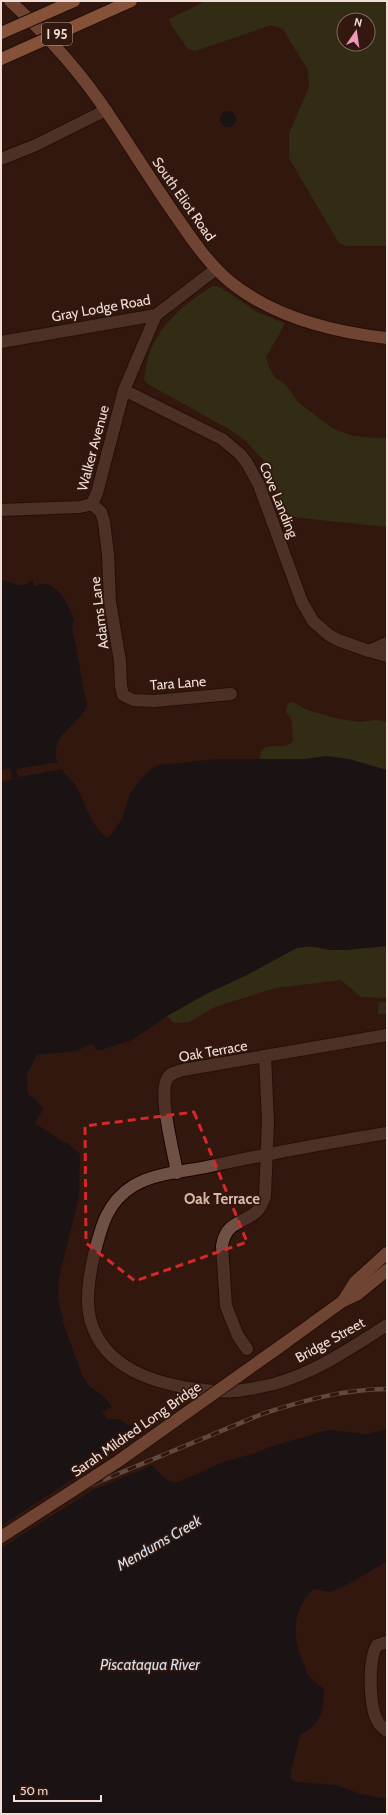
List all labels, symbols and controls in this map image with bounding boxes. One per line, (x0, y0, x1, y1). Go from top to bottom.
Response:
north arrow (336, 12, 376, 52)
text: N (353, 15, 364, 30)
road number: I 95 (42, 23, 72, 45)
street label: South Eliot Road (148, 153, 220, 245)
street label: Gray Lodge Road (50, 290, 152, 326)
street label: Walker Avenue (73, 403, 113, 493)
street label: Cove Landing (256, 459, 303, 541)
street label: Adams Lane (86, 576, 112, 650)
street label: Tara Lane (149, 672, 207, 694)
street label: Oak Terrace (177, 1036, 249, 1066)
district label: Oak Terrace (184, 1190, 260, 1208)
street label: Bridge Street (292, 1313, 368, 1366)
street label: Sarah Mildred Long Bridge (68, 1377, 204, 1481)
water label: Mendums Creek (113, 1511, 205, 1575)
water label: Piscataqua River (100, 1656, 201, 1674)
scale bar (14, 1777, 101, 1803)
text: 50 m (20, 1783, 48, 1798)

